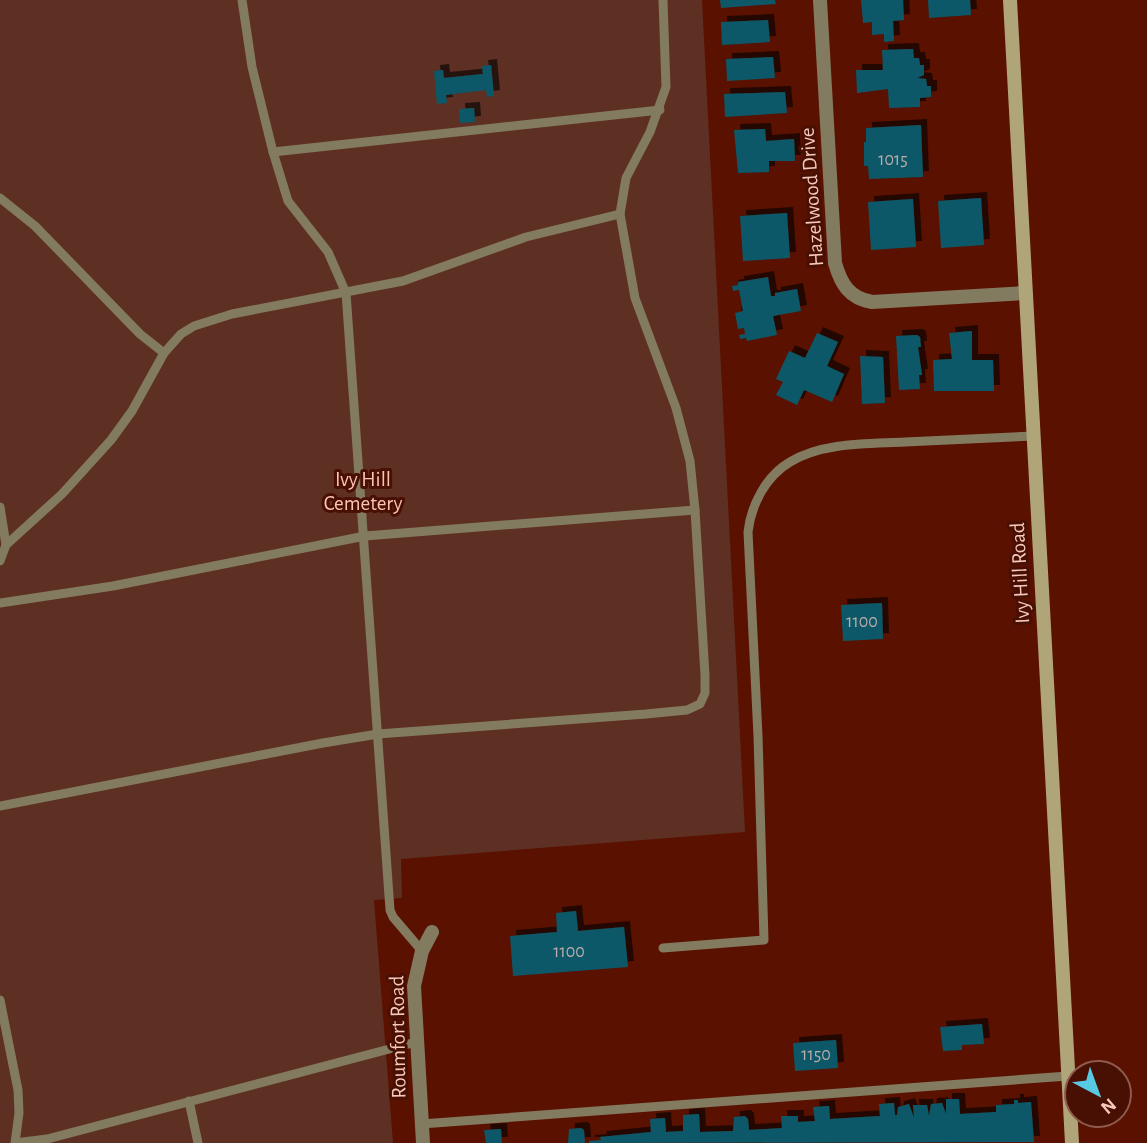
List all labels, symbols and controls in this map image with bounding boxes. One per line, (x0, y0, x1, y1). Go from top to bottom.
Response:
street label: Hazelwood Drive (797, 127, 827, 267)
house number: 1015 (878, 151, 908, 169)
park label: Ivy Hill Cemetery (324, 469, 402, 514)
street label: Ivy Hill Road (1007, 522, 1033, 624)
house number: 1100 (846, 613, 878, 631)
house number: 1100 (553, 943, 585, 961)
street label: Roumfort Road (386, 975, 410, 1099)
house number: 1150 (801, 1046, 831, 1064)
north arrow (1063, 1059, 1133, 1129)
text: N (1097, 1094, 1119, 1117)

